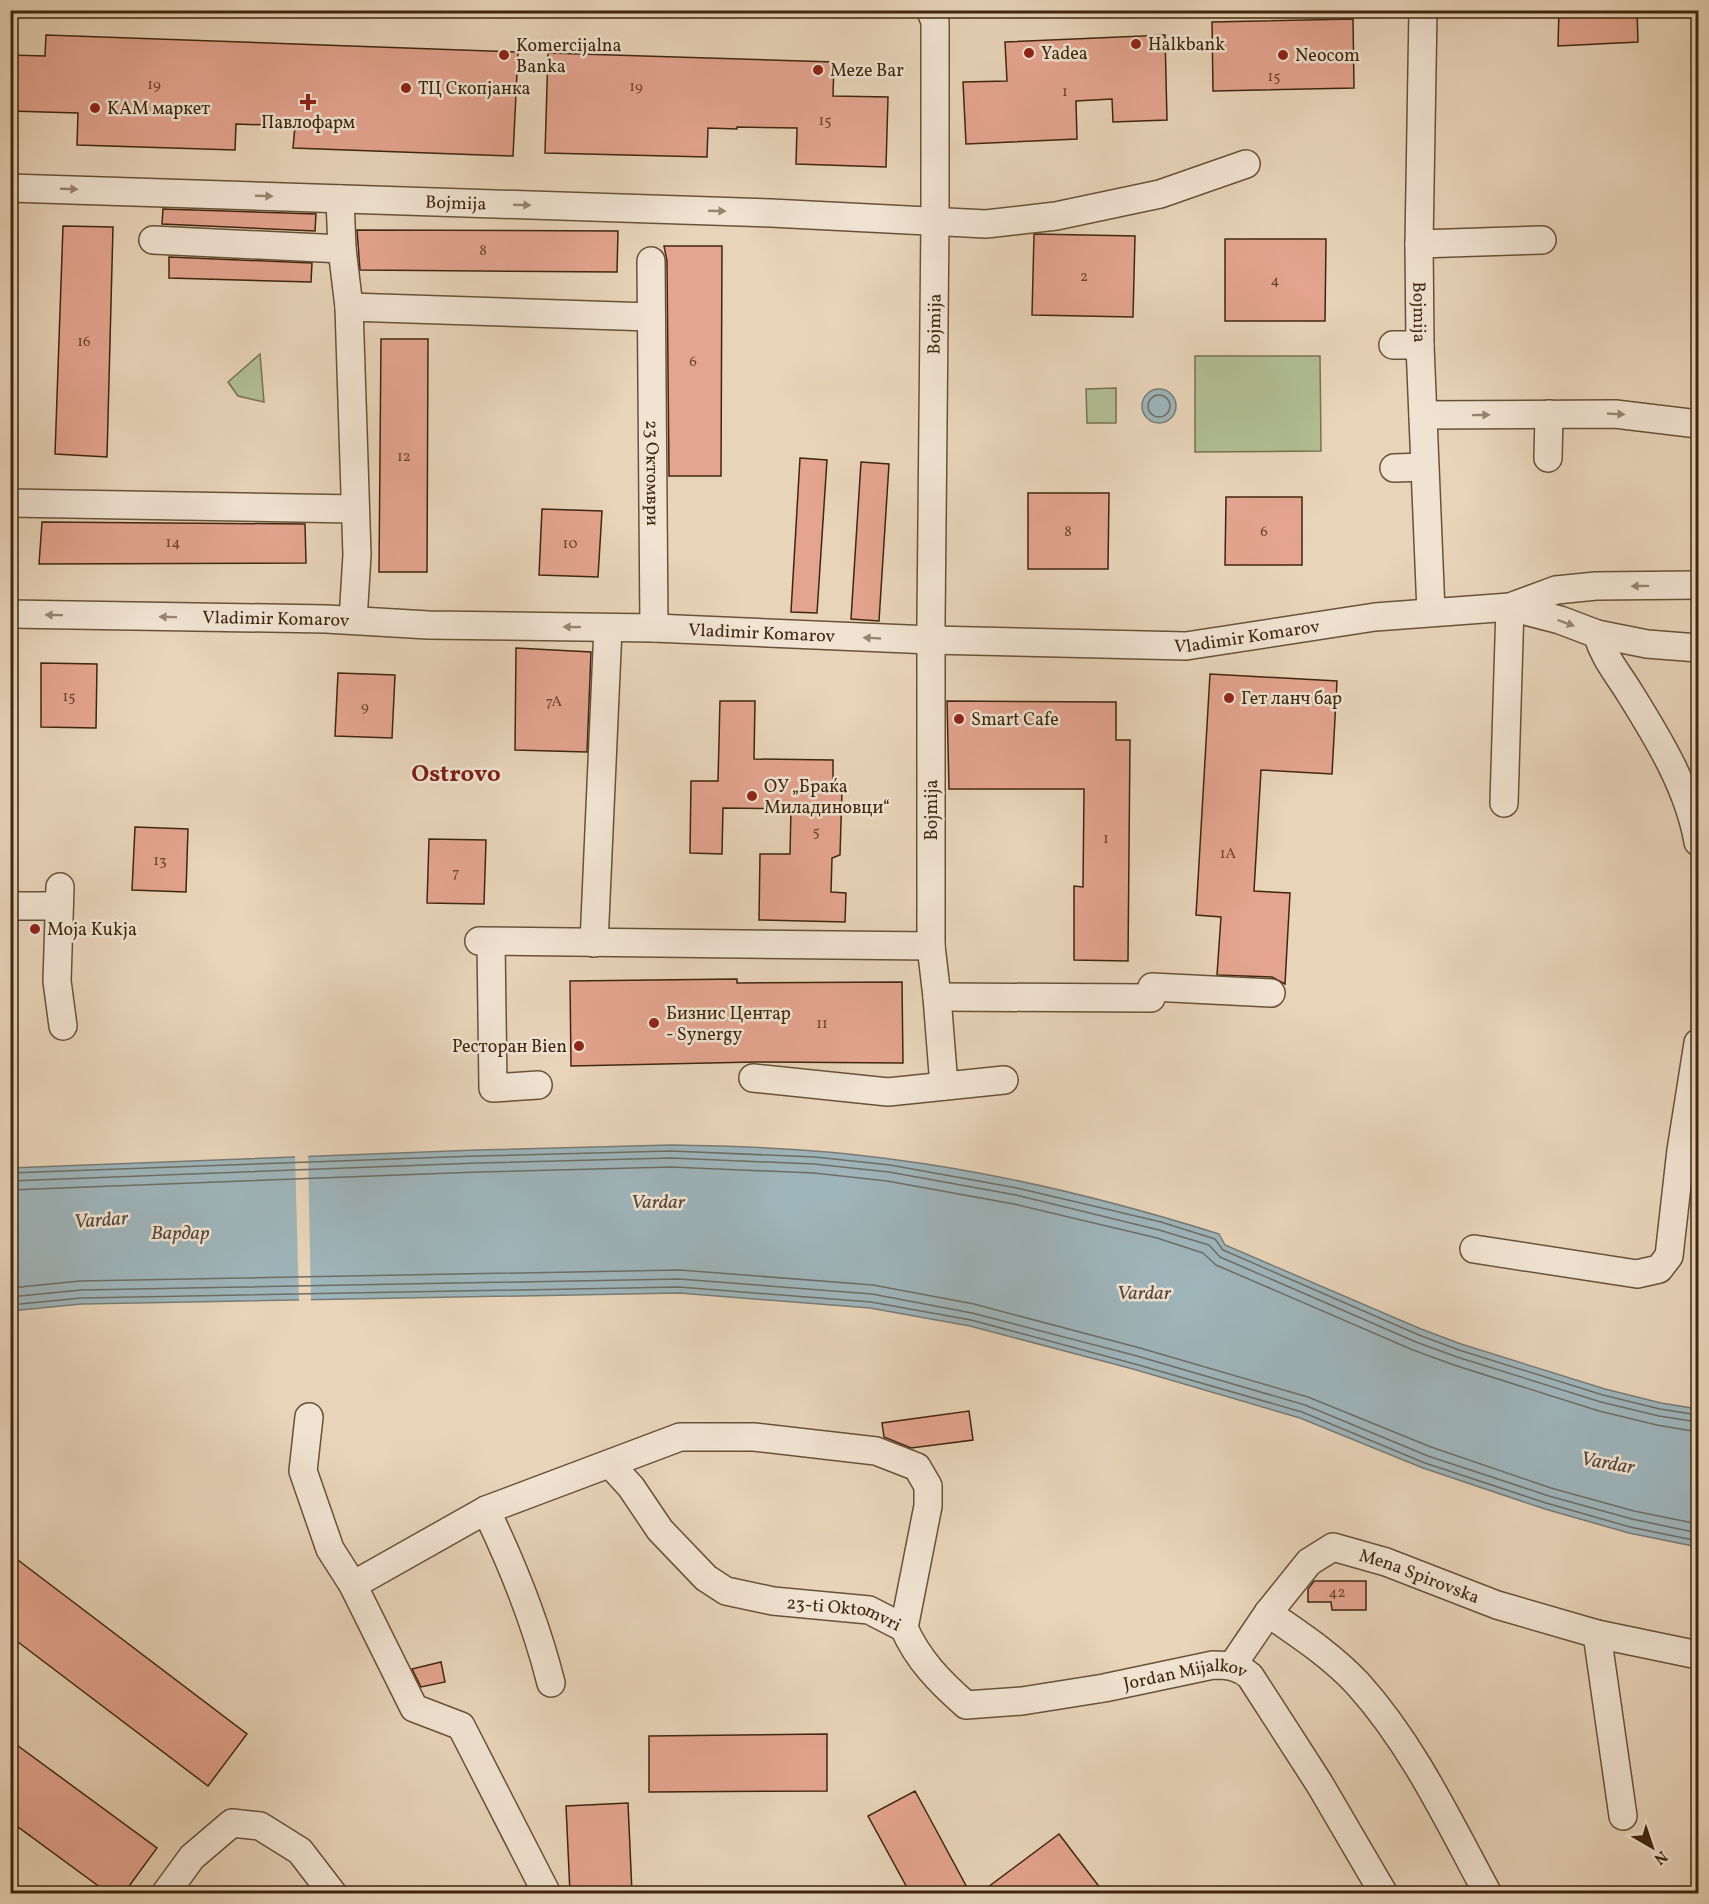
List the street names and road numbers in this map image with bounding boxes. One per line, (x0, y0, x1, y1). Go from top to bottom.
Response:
street label: Bojmija (425, 191, 487, 218)
street label: Bojmija (1405, 281, 1431, 343)
street label: Bojmija (922, 293, 949, 355)
street label: 23 Октомври (638, 420, 664, 526)
street label: Vladimir Komarov (202, 606, 351, 634)
street label: Vladimir Komarov (1174, 615, 1322, 660)
street label: Vladimir Komarov (688, 618, 836, 650)
street label: Bojmija (920, 779, 945, 841)
street label: Mena Spirovska (1356, 1544, 1483, 1611)
street label: 23-ti Oktomvri (785, 1591, 905, 1638)
street label: Jordan Mijalkov (1121, 1654, 1252, 1698)

